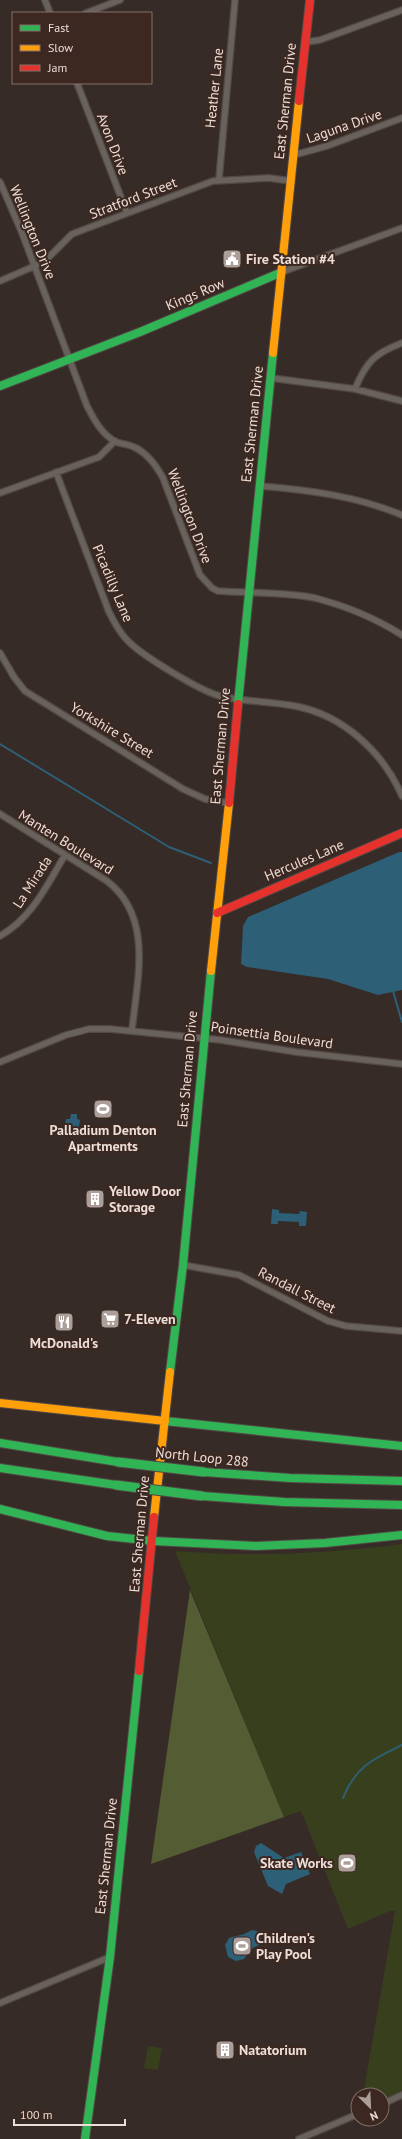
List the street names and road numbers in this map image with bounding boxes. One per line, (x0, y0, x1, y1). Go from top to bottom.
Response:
street label: East Sherman Drive (270, 42, 300, 160)
street label: Heather Lane (201, 47, 227, 129)
street label: Laguna Drive (304, 105, 384, 147)
street label: Avon Drive (93, 111, 133, 177)
street label: Stratford Street (87, 173, 180, 223)
street label: Wellington Drive (6, 182, 60, 282)
street label: Kings Row (163, 273, 228, 314)
street label: East Sherman Drive (237, 365, 267, 483)
street label: Wellington Drive (164, 466, 216, 566)
street label: Picadilly Lane (89, 541, 137, 625)
street label: East Sherman Drive (206, 687, 234, 805)
street label: Yorkshire Street (67, 698, 157, 762)
street label: Manten Boulevard (15, 806, 117, 878)
street label: Hercules Lane (262, 835, 346, 885)
street label: La Mirada (8, 852, 56, 911)
street label: East Sherman Drive (173, 1010, 201, 1128)
street label: Poinsettia Boulevard (210, 1018, 334, 1052)
street label: Randall Street (255, 1263, 339, 1317)
street label: North Loop 288 (154, 1443, 250, 1471)
street label: East Sherman Drive (125, 1475, 153, 1593)
street label: East Sherman Drive (91, 1797, 121, 1915)

